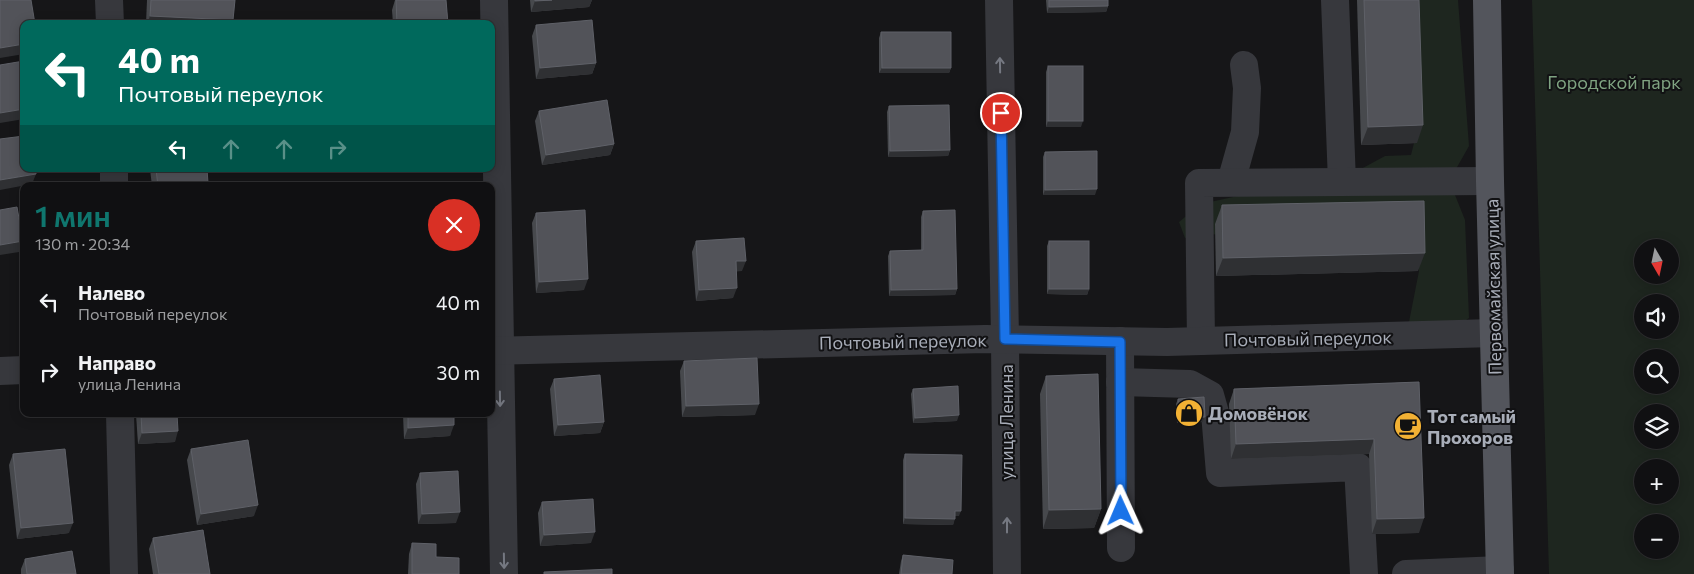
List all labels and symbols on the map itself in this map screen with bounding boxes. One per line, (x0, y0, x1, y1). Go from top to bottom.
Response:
one-way arrow (996, 58, 1005, 74)
park label: Городской парк (1547, 71, 1681, 93)
pin (980, 92, 1022, 134)
street label: Первомайская улица (1480, 199, 1506, 375)
north arrow (1634, 239, 1679, 284)
street label: Почтовый переулок (1224, 326, 1393, 350)
street label: Почтовый переулок (819, 329, 988, 353)
street label: улица Ленина (995, 364, 1017, 480)
one-way arrow (496, 390, 505, 406)
shop icon: Домовёнок (1174, 398, 1204, 428)
place label: Домовёнок (1208, 402, 1309, 424)
place label: Тот самый Прохоров (1427, 405, 1516, 448)
cafe icon: Тот самый Прохоров (1393, 411, 1423, 441)
position arrow (1094, 484, 1146, 536)
one-way arrow (1002, 518, 1012, 534)
one-way arrow (499, 553, 508, 569)

